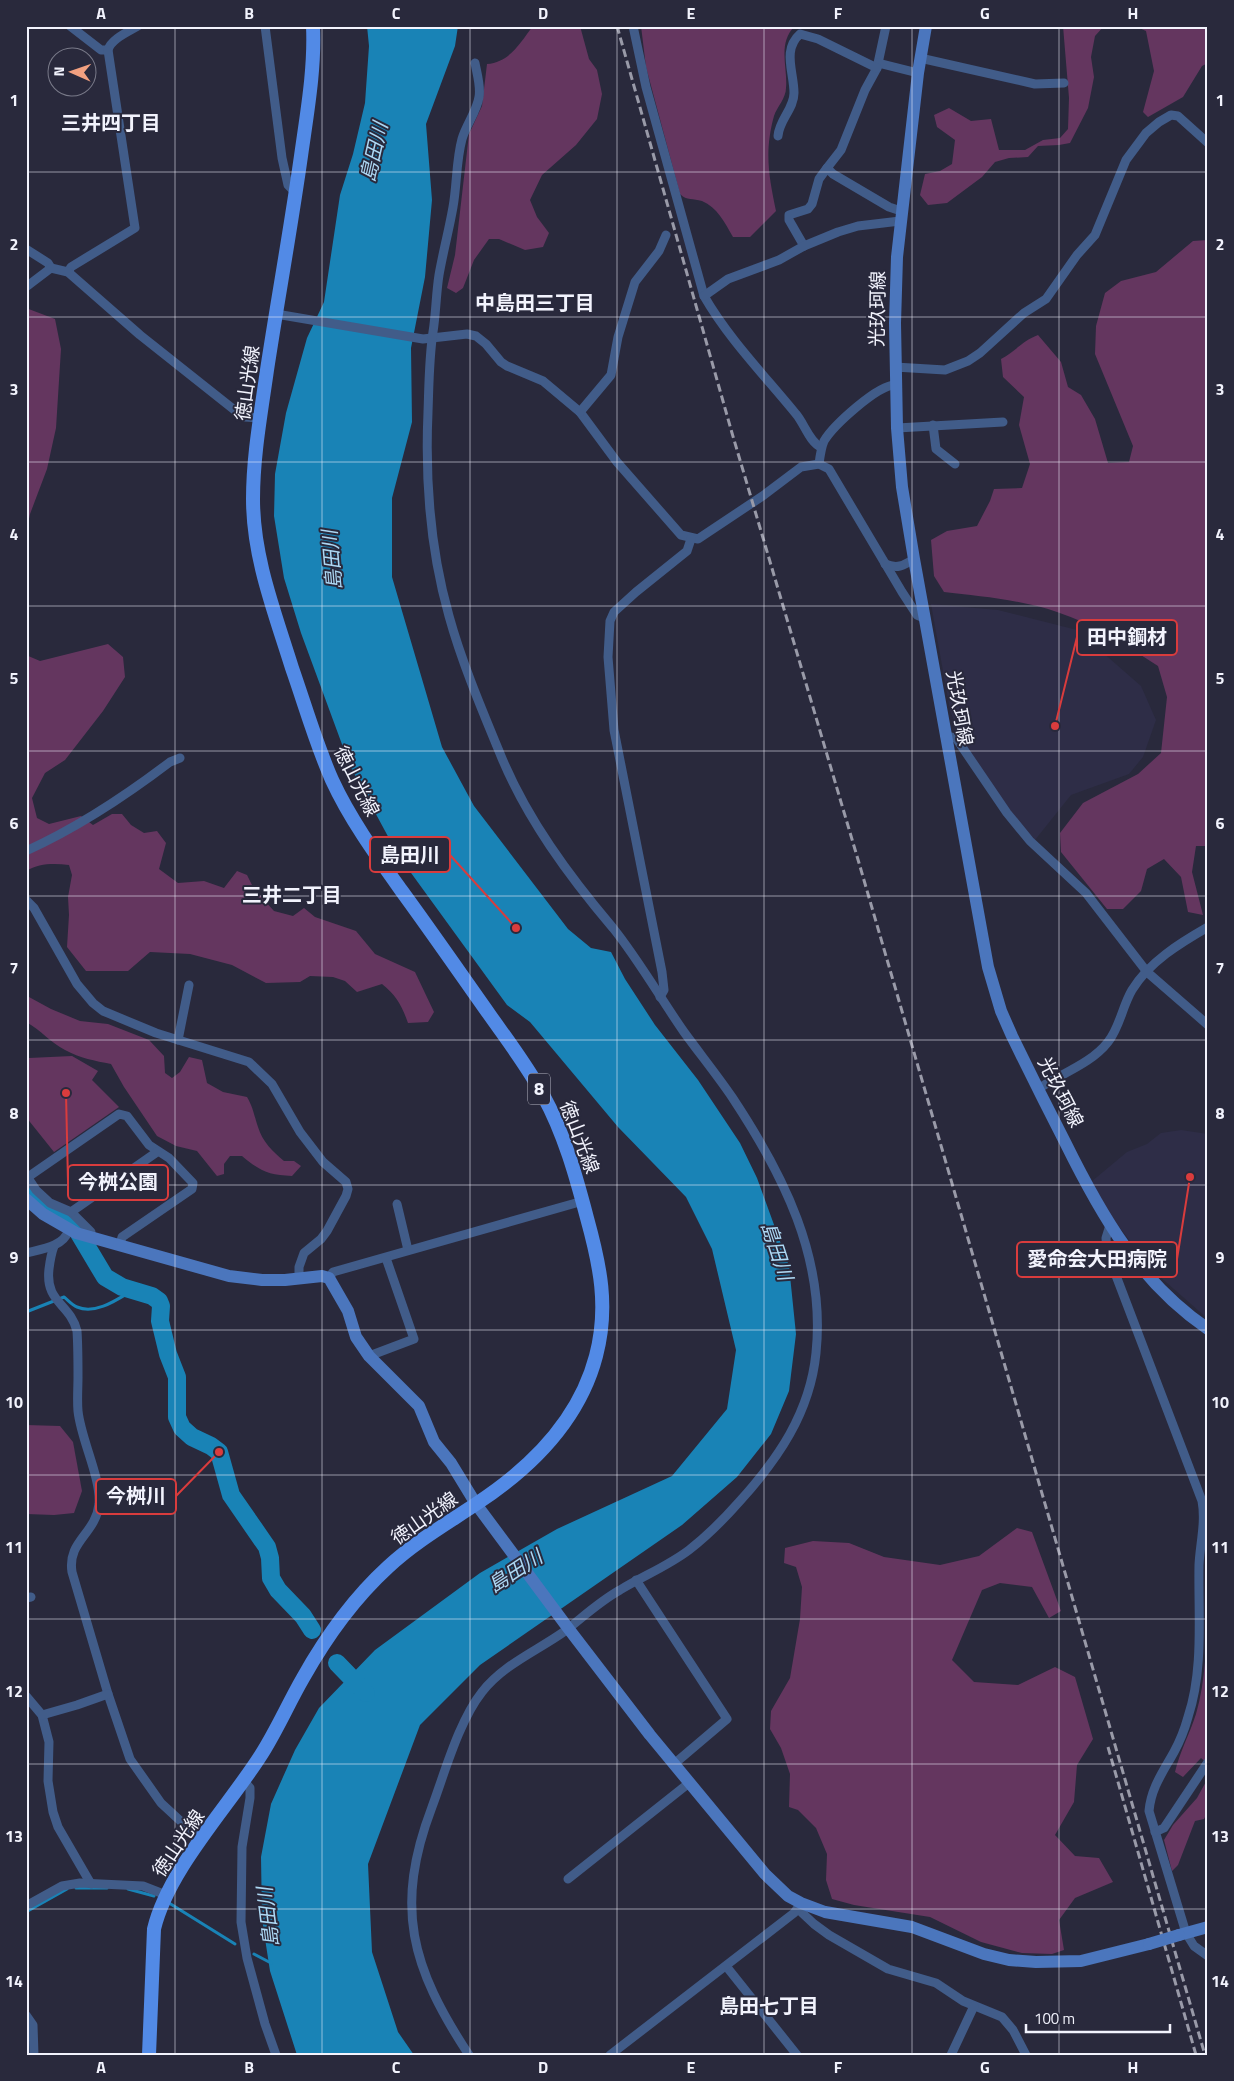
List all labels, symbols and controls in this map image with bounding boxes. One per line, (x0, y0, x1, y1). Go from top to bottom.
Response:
text: A (96, 1, 106, 25)
text: B (244, 1, 254, 25)
text: C (392, 1, 401, 25)
text: D (538, 1, 548, 25)
text: E (687, 1, 696, 25)
text: F (834, 1, 843, 25)
text: G (980, 1, 990, 25)
text: H (1128, 1, 1138, 25)
north arrow (48, 48, 98, 98)
text: N (48, 66, 69, 77)
text: 1 (10, 88, 18, 112)
text: 1 (1216, 88, 1224, 112)
district label: 三井四丁目 (61, 107, 161, 138)
water label: 島田川 (352, 117, 396, 185)
text: 2 (10, 232, 18, 256)
text: 2 (1216, 232, 1224, 256)
street label: 光玖珂線 (861, 271, 892, 347)
district label: 中島田三丁目 (475, 287, 595, 318)
street label: 徳山光線 (227, 343, 266, 423)
text: 3 (10, 377, 18, 401)
text: 3 (1216, 377, 1224, 401)
text: 4 (10, 522, 19, 546)
text: 4 (1216, 522, 1225, 546)
water label: 島田川 (313, 527, 350, 591)
callout: 田中鋼材 (1077, 620, 1177, 655)
text: 田中鋼材 (1087, 621, 1167, 652)
text: 5 (10, 666, 19, 690)
text: 5 (1216, 666, 1225, 690)
street label: 光玖珂線 (940, 668, 981, 748)
street label: 徳山光線 (327, 740, 388, 821)
text: 6 (10, 811, 19, 835)
text: 6 (1216, 811, 1225, 835)
callout: 島田川 (370, 837, 450, 872)
text: 島田川 (380, 839, 440, 870)
district label: 三井二丁目 (242, 879, 342, 910)
text: 7 (10, 956, 18, 980)
text: 7 (1216, 956, 1224, 980)
street label: 光玖珂線 (1031, 1051, 1092, 1132)
road number: 8 (528, 1074, 550, 1104)
street label: 徳山光線 (553, 1096, 608, 1178)
text: 8 (10, 1101, 19, 1125)
text: 8 (1216, 1101, 1225, 1125)
callout: 今桝公園 (68, 1165, 168, 1200)
text: 今桝公園 (78, 1166, 158, 1197)
water label: 島田川 (753, 1218, 802, 1286)
callout: 愛命会大田病院 (1017, 1242, 1177, 1277)
text: 愛命会大田病院 (1027, 1243, 1167, 1274)
text: 9 (10, 1245, 19, 1269)
text: 9 (1216, 1245, 1225, 1269)
text: 10 (5, 1390, 23, 1414)
text: 10 (1211, 1390, 1229, 1414)
callout: 今桝川 (96, 1479, 176, 1514)
text: 今桝川 (106, 1480, 166, 1511)
street label: 徳山光線 (384, 1484, 463, 1551)
text: 11 (5, 1535, 23, 1559)
text: 11 (1211, 1535, 1229, 1559)
water label: 島田川 (481, 1540, 550, 1600)
text: 12 (5, 1679, 23, 1703)
text: 12 (1211, 1679, 1229, 1703)
street label: 徳山光線 (144, 1803, 211, 1882)
text: 13 (5, 1824, 23, 1848)
text: 13 (1211, 1824, 1229, 1848)
water label: 島田川 (248, 1883, 287, 1949)
text: 14 (5, 1969, 23, 1993)
text: 14 (1211, 1969, 1229, 1993)
district label: 島田七丁目 (719, 1990, 819, 2021)
scale bar (1026, 2001, 1170, 2033)
text: 100 m (1034, 2007, 1075, 2030)
text: A (96, 2055, 106, 2079)
text: B (244, 2055, 254, 2079)
text: C (392, 2055, 401, 2079)
text: D (538, 2055, 548, 2079)
text: E (687, 2055, 696, 2079)
text: F (834, 2055, 843, 2079)
text: G (980, 2055, 990, 2079)
text: H (1128, 2055, 1138, 2079)

